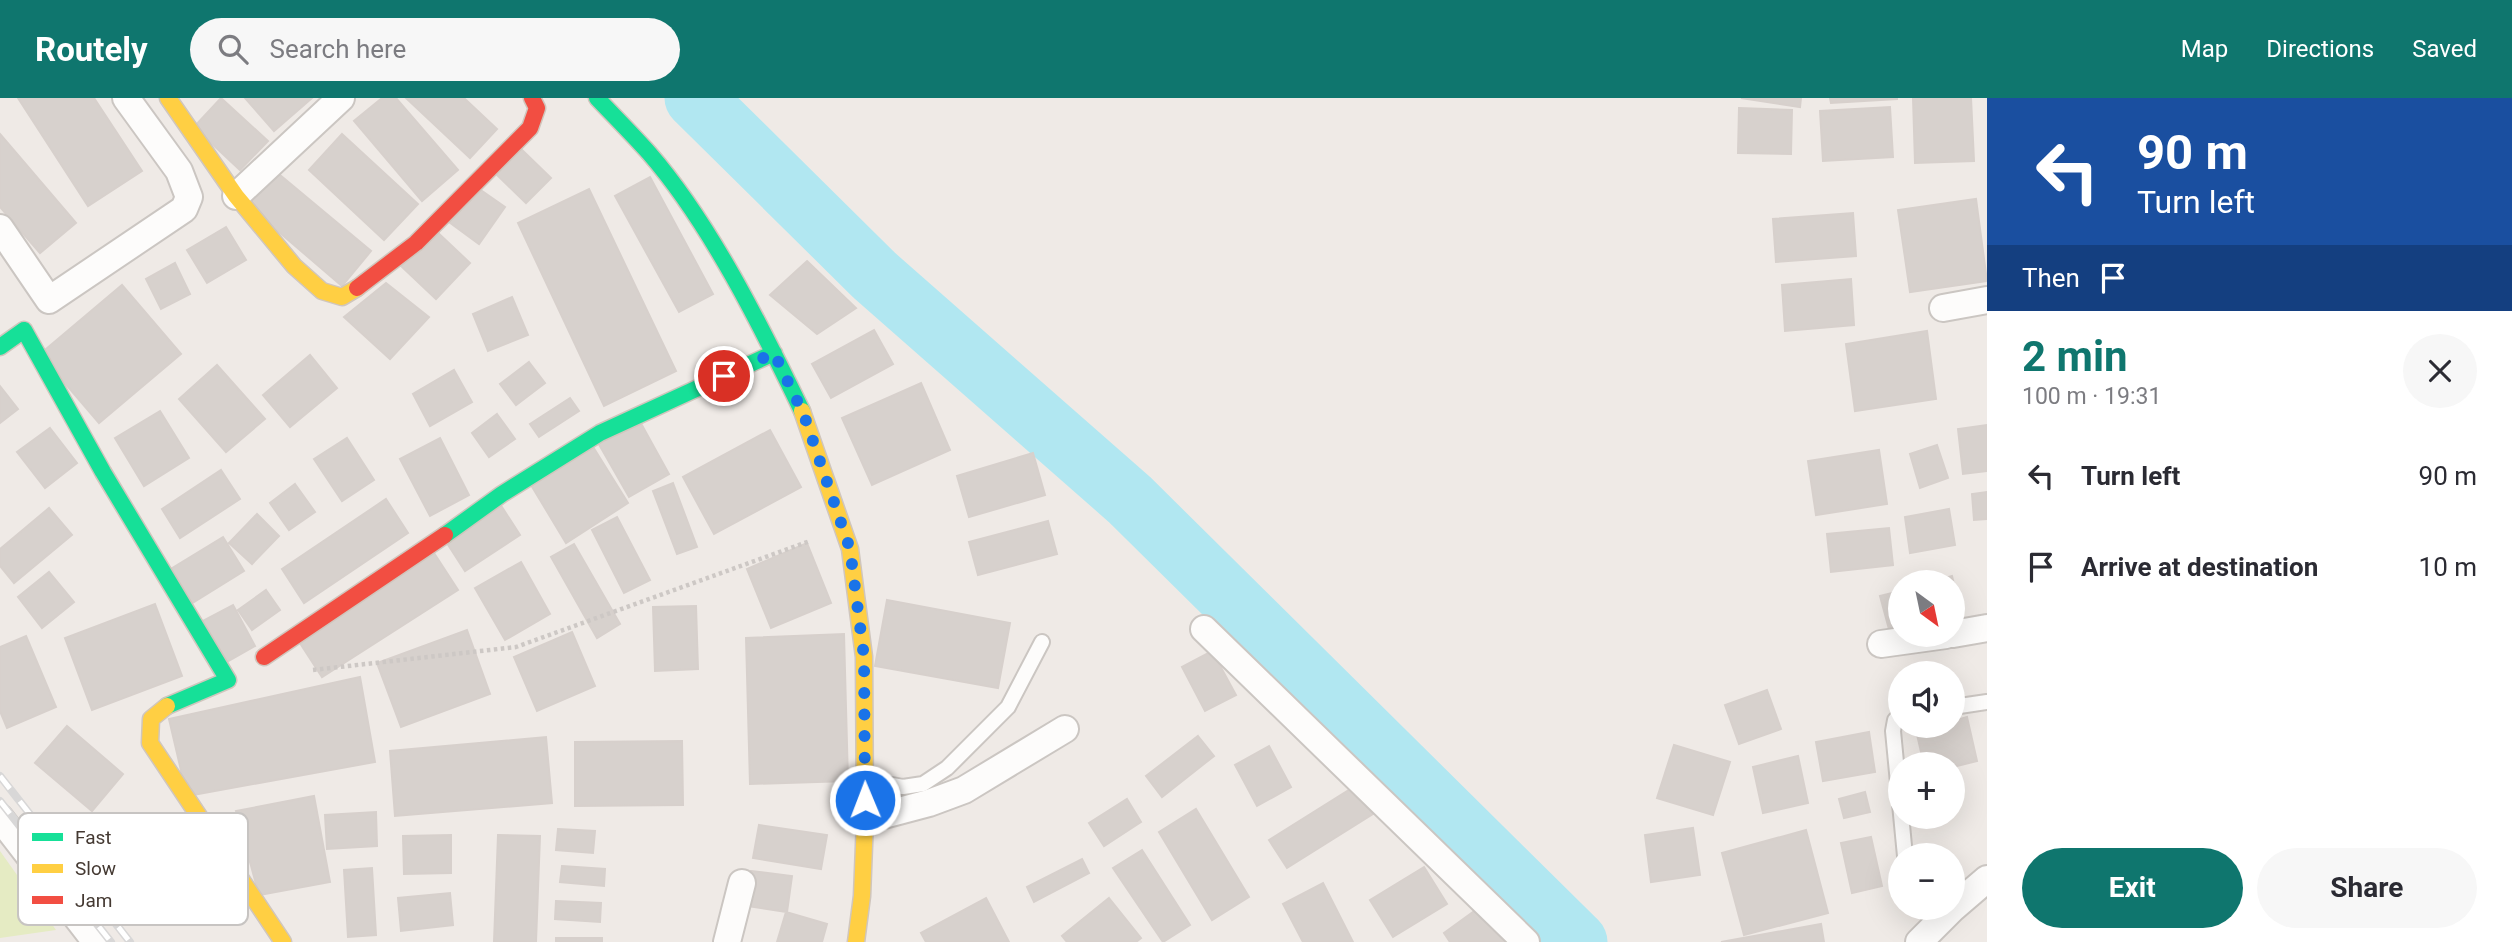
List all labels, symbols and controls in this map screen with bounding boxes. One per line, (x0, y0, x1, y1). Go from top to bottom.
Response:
search box (190, 18, 680, 81)
text: Routely (35, 30, 148, 69)
icon: search (214, 30, 252, 68)
text: Search here (270, 34, 406, 64)
text: Map (2181, 35, 2228, 63)
text: Directions (2266, 35, 2374, 63)
text: Saved (2412, 35, 2477, 63)
text: 90 m (2137, 124, 2248, 181)
icon: left (2022, 126, 2113, 217)
text: Turn left (2137, 183, 2255, 221)
icon: arrive (2094, 259, 2132, 297)
text: Then (2022, 263, 2080, 293)
text: 2 min (2022, 332, 2128, 381)
button: close (2403, 334, 2477, 408)
pin (694, 346, 754, 406)
icon: arrive (705, 357, 743, 395)
text: 100 m · 19:31 (2022, 383, 2161, 410)
icon: left (2022, 457, 2060, 495)
text: Turn left (2081, 461, 2180, 491)
text: 90 m (2419, 461, 2477, 491)
icon: arrive (2022, 548, 2060, 586)
text: Arrive at destination (2081, 552, 2318, 582)
text: 10 m (2419, 552, 2477, 582)
north arrow (1888, 570, 1965, 648)
map controls (1888, 570, 1965, 920)
button: sound (1888, 661, 1965, 738)
button: + (1888, 752, 1965, 829)
position arrow (828, 763, 902, 837)
legend (18, 813, 248, 925)
text: Fast (75, 826, 112, 849)
button: − (1888, 843, 1965, 920)
button: Exit (2022, 848, 2243, 928)
button: Share (2257, 848, 2477, 928)
text: Slow (75, 857, 116, 880)
text: Jam (75, 889, 112, 912)

